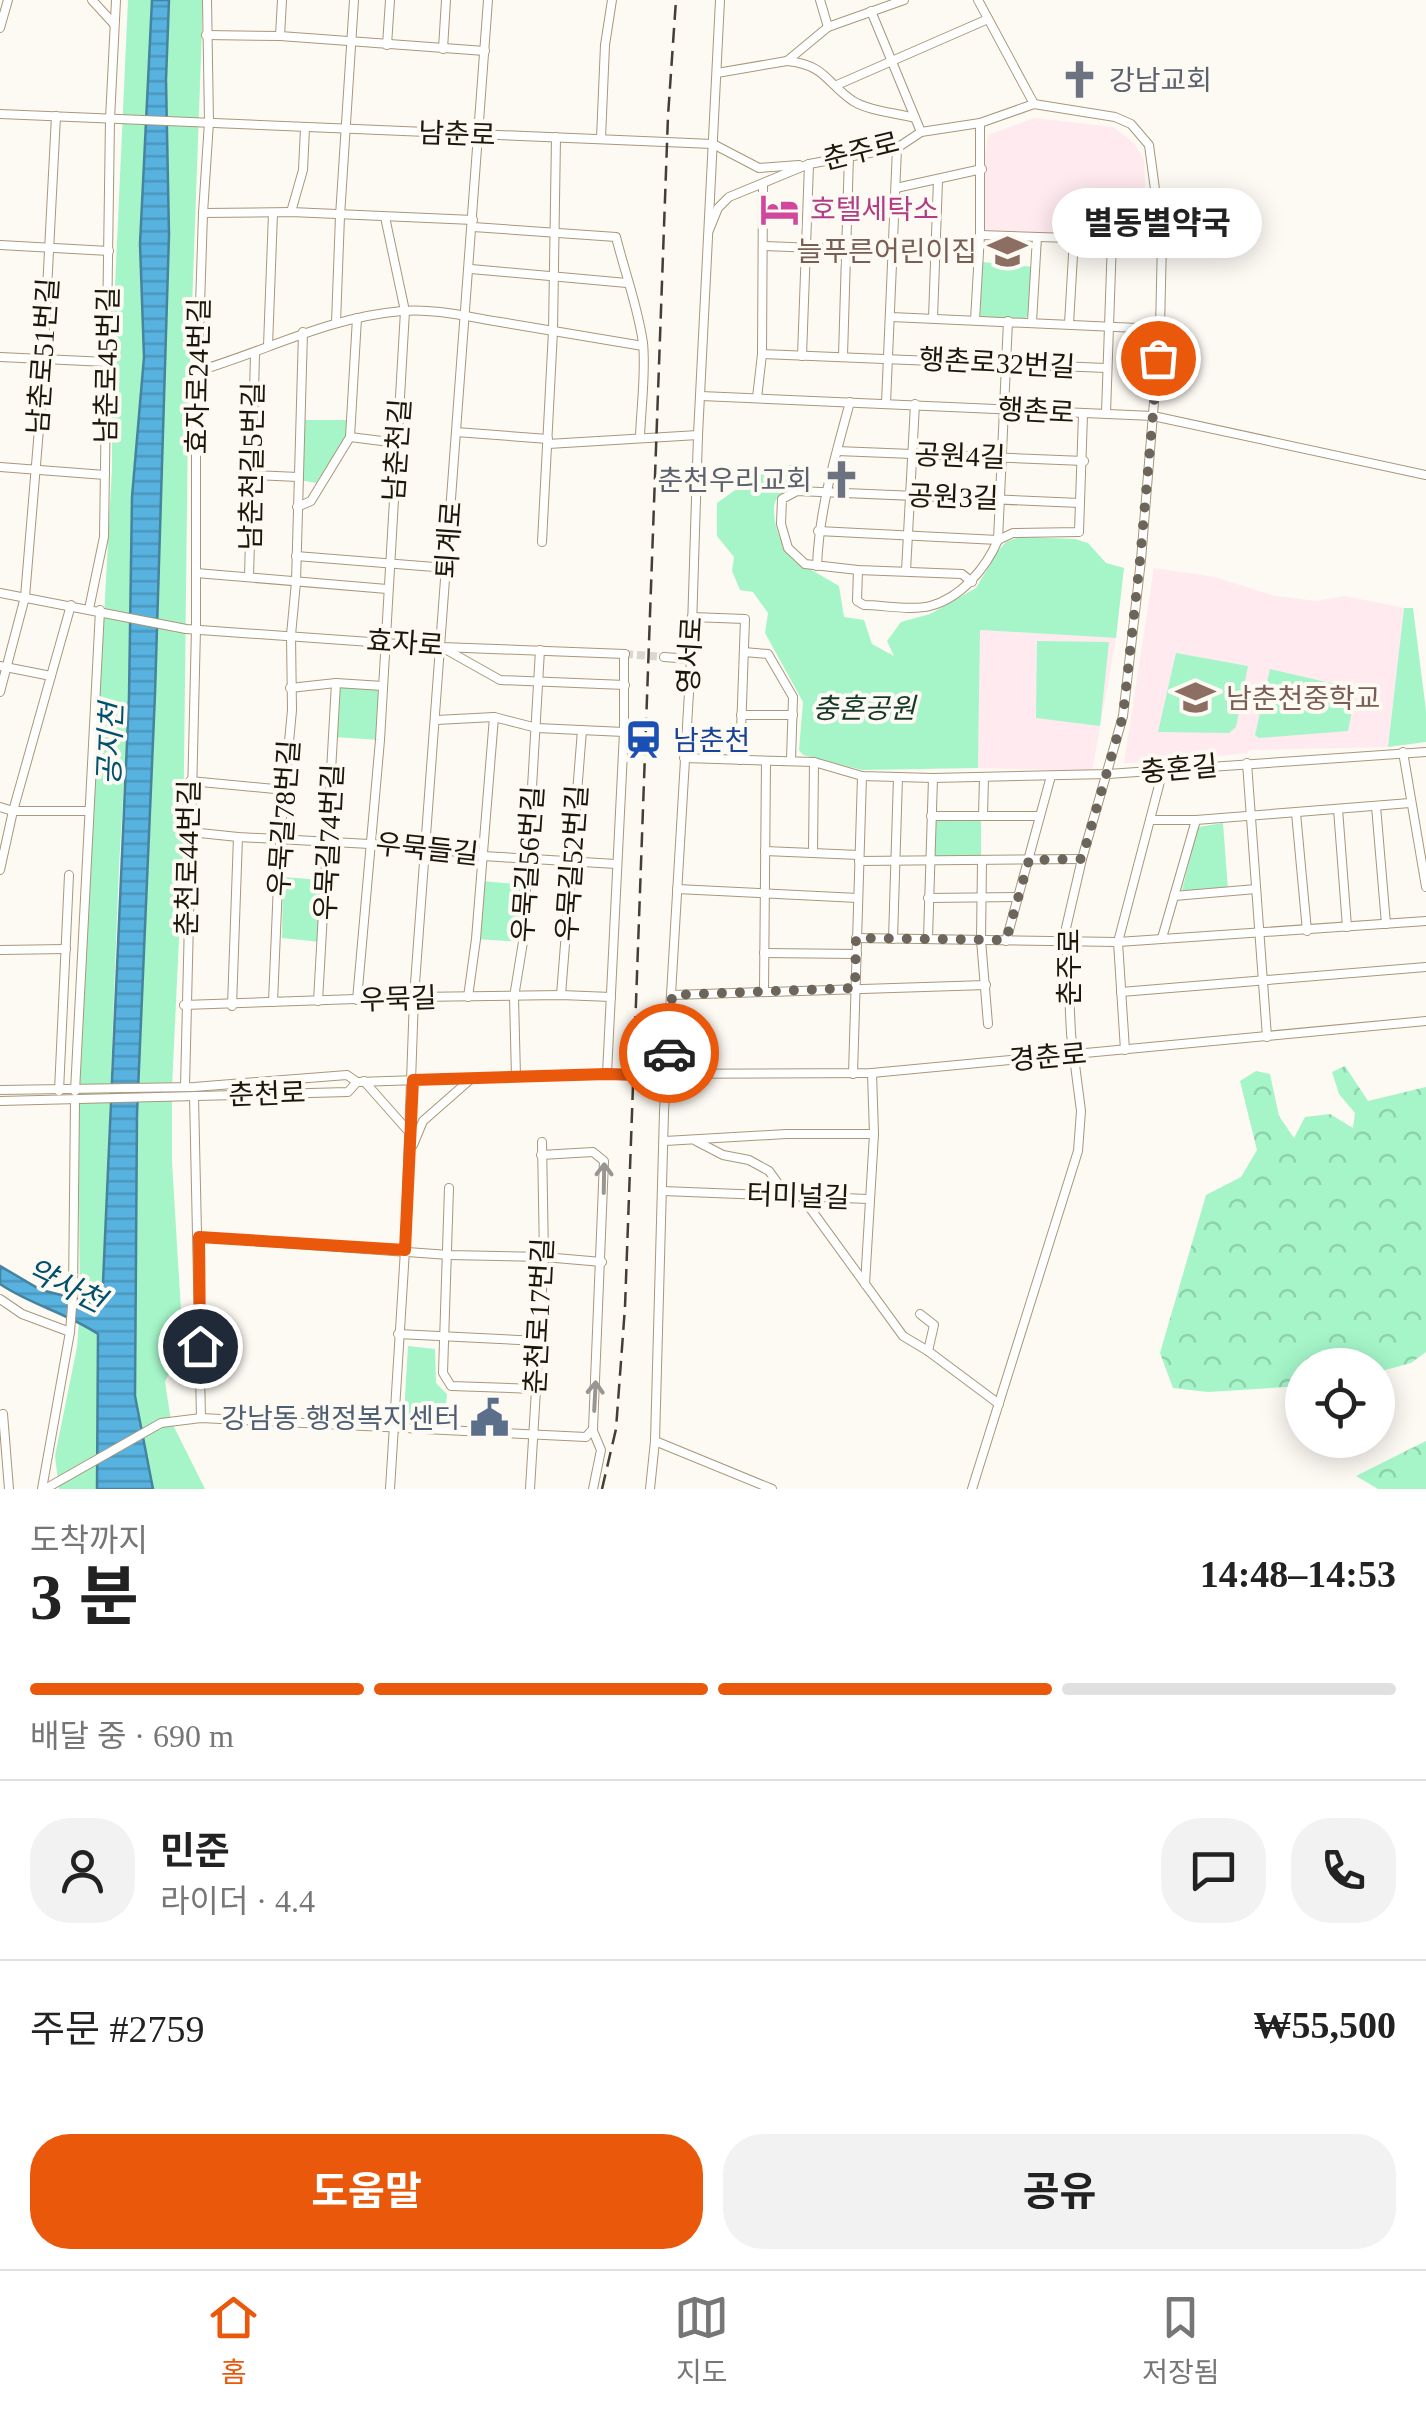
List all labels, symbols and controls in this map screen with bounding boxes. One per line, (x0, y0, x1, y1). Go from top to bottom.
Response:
church icon: 강남교회 (1058, 59, 1100, 101)
place label: 강남교회 (1109, 65, 1212, 96)
street label: 남춘로 (418, 117, 496, 151)
street label: 춘주로 (820, 127, 902, 175)
hotel icon: 호텔세탁소 (759, 188, 801, 230)
callout: 별동별약국 (1053, 188, 1263, 258)
place label: 호텔세탁소 (810, 194, 939, 225)
text: 별동별약국 (1083, 205, 1231, 241)
school or university icon: 늘푸른어린이집 (986, 230, 1028, 272)
place label: 늘푸른어린이집 (797, 236, 977, 267)
street label: 남춘로51번길 (22, 277, 64, 435)
street label: 남춘로45번길 (90, 286, 124, 444)
street label: 효자로24번길 (181, 297, 215, 455)
pin (1116, 316, 1201, 401)
icon: bag (1131, 331, 1186, 386)
street label: 행촌로32번길 (918, 343, 1076, 383)
street label: 남춘천길5번길 (235, 381, 269, 551)
street label: 행촌로 (997, 393, 1075, 429)
street label: 남춘천길 (378, 398, 416, 502)
street label: 공원4길 (914, 439, 1006, 473)
church icon: 춘천우리교회 (821, 459, 863, 501)
place label: 춘천우리교회 (657, 465, 812, 496)
street label: 공원3길 (907, 480, 999, 514)
street label: 퇴계로 (431, 500, 467, 580)
street label: 영서로 (672, 616, 708, 694)
street label: 효자로 (365, 625, 445, 661)
school or university icon: 남춘천중학교 (1175, 677, 1217, 719)
place label: 남춘천중학교 (1226, 683, 1381, 714)
park label: 충혼공원 (812, 693, 918, 724)
water label: 공지천 (92, 699, 128, 786)
station icon: 남춘천 (622, 719, 664, 761)
place label: 남춘천 (673, 725, 750, 756)
street label: 우묵길78번길 (263, 739, 305, 897)
street label: 충혼길 (1139, 750, 1219, 788)
street label: 우묵길74번길 (309, 763, 349, 921)
street label: 춘천로44번길 (171, 779, 205, 937)
street label: 우묵길52번길 (551, 784, 593, 942)
street label: 우묵길56번길 (507, 785, 549, 943)
street label: 우묵들길 (374, 828, 480, 870)
street label: 춘주로 (1054, 928, 1085, 1006)
street label: 우묵길 (359, 982, 437, 1016)
courier (619, 1003, 719, 1103)
icon: car (642, 1026, 697, 1081)
street label: 경춘로 (1008, 1038, 1088, 1076)
street label: 춘천로 (228, 1077, 306, 1111)
one-way arrow (594, 1162, 613, 1195)
street label: 터미널길 (746, 1179, 850, 1213)
street label: 춘천로17번길 (519, 1237, 559, 1395)
water label: 약사천 (22, 1252, 113, 1319)
pin (158, 1304, 243, 1389)
icon: home (173, 1319, 228, 1374)
map controls (1285, 1348, 1395, 1458)
button: locate (1285, 1348, 1395, 1458)
one-way arrow (586, 1381, 605, 1413)
public building icon: 강남동 행정복지센터 (469, 1397, 511, 1439)
place label: 강남동 행정복지센터 (221, 1403, 460, 1434)
text: 도착까지 (30, 1522, 148, 1558)
text: 14:48–14:53 (1200, 1553, 1396, 1595)
text: 3 분 (30, 1561, 139, 1633)
text: 배달 중 · 690 m (30, 1718, 234, 1754)
button: person (30, 1818, 135, 1923)
button: chat (1161, 1818, 1266, 1923)
button: phone (1291, 1818, 1396, 1923)
text: 민준 (160, 1830, 230, 1872)
text: 라이더 · 4.4 (160, 1883, 315, 1919)
text: ₩55,500 (1254, 2004, 1396, 2046)
text: 주문 #2759 (30, 2008, 204, 2050)
button: 도움말 (30, 2134, 703, 2249)
button: 공유 (723, 2134, 1396, 2249)
tab: 홈 (206, 2290, 261, 2390)
tab: 지도 (674, 2290, 729, 2390)
tab: 저장됨 (1142, 2290, 1220, 2390)

